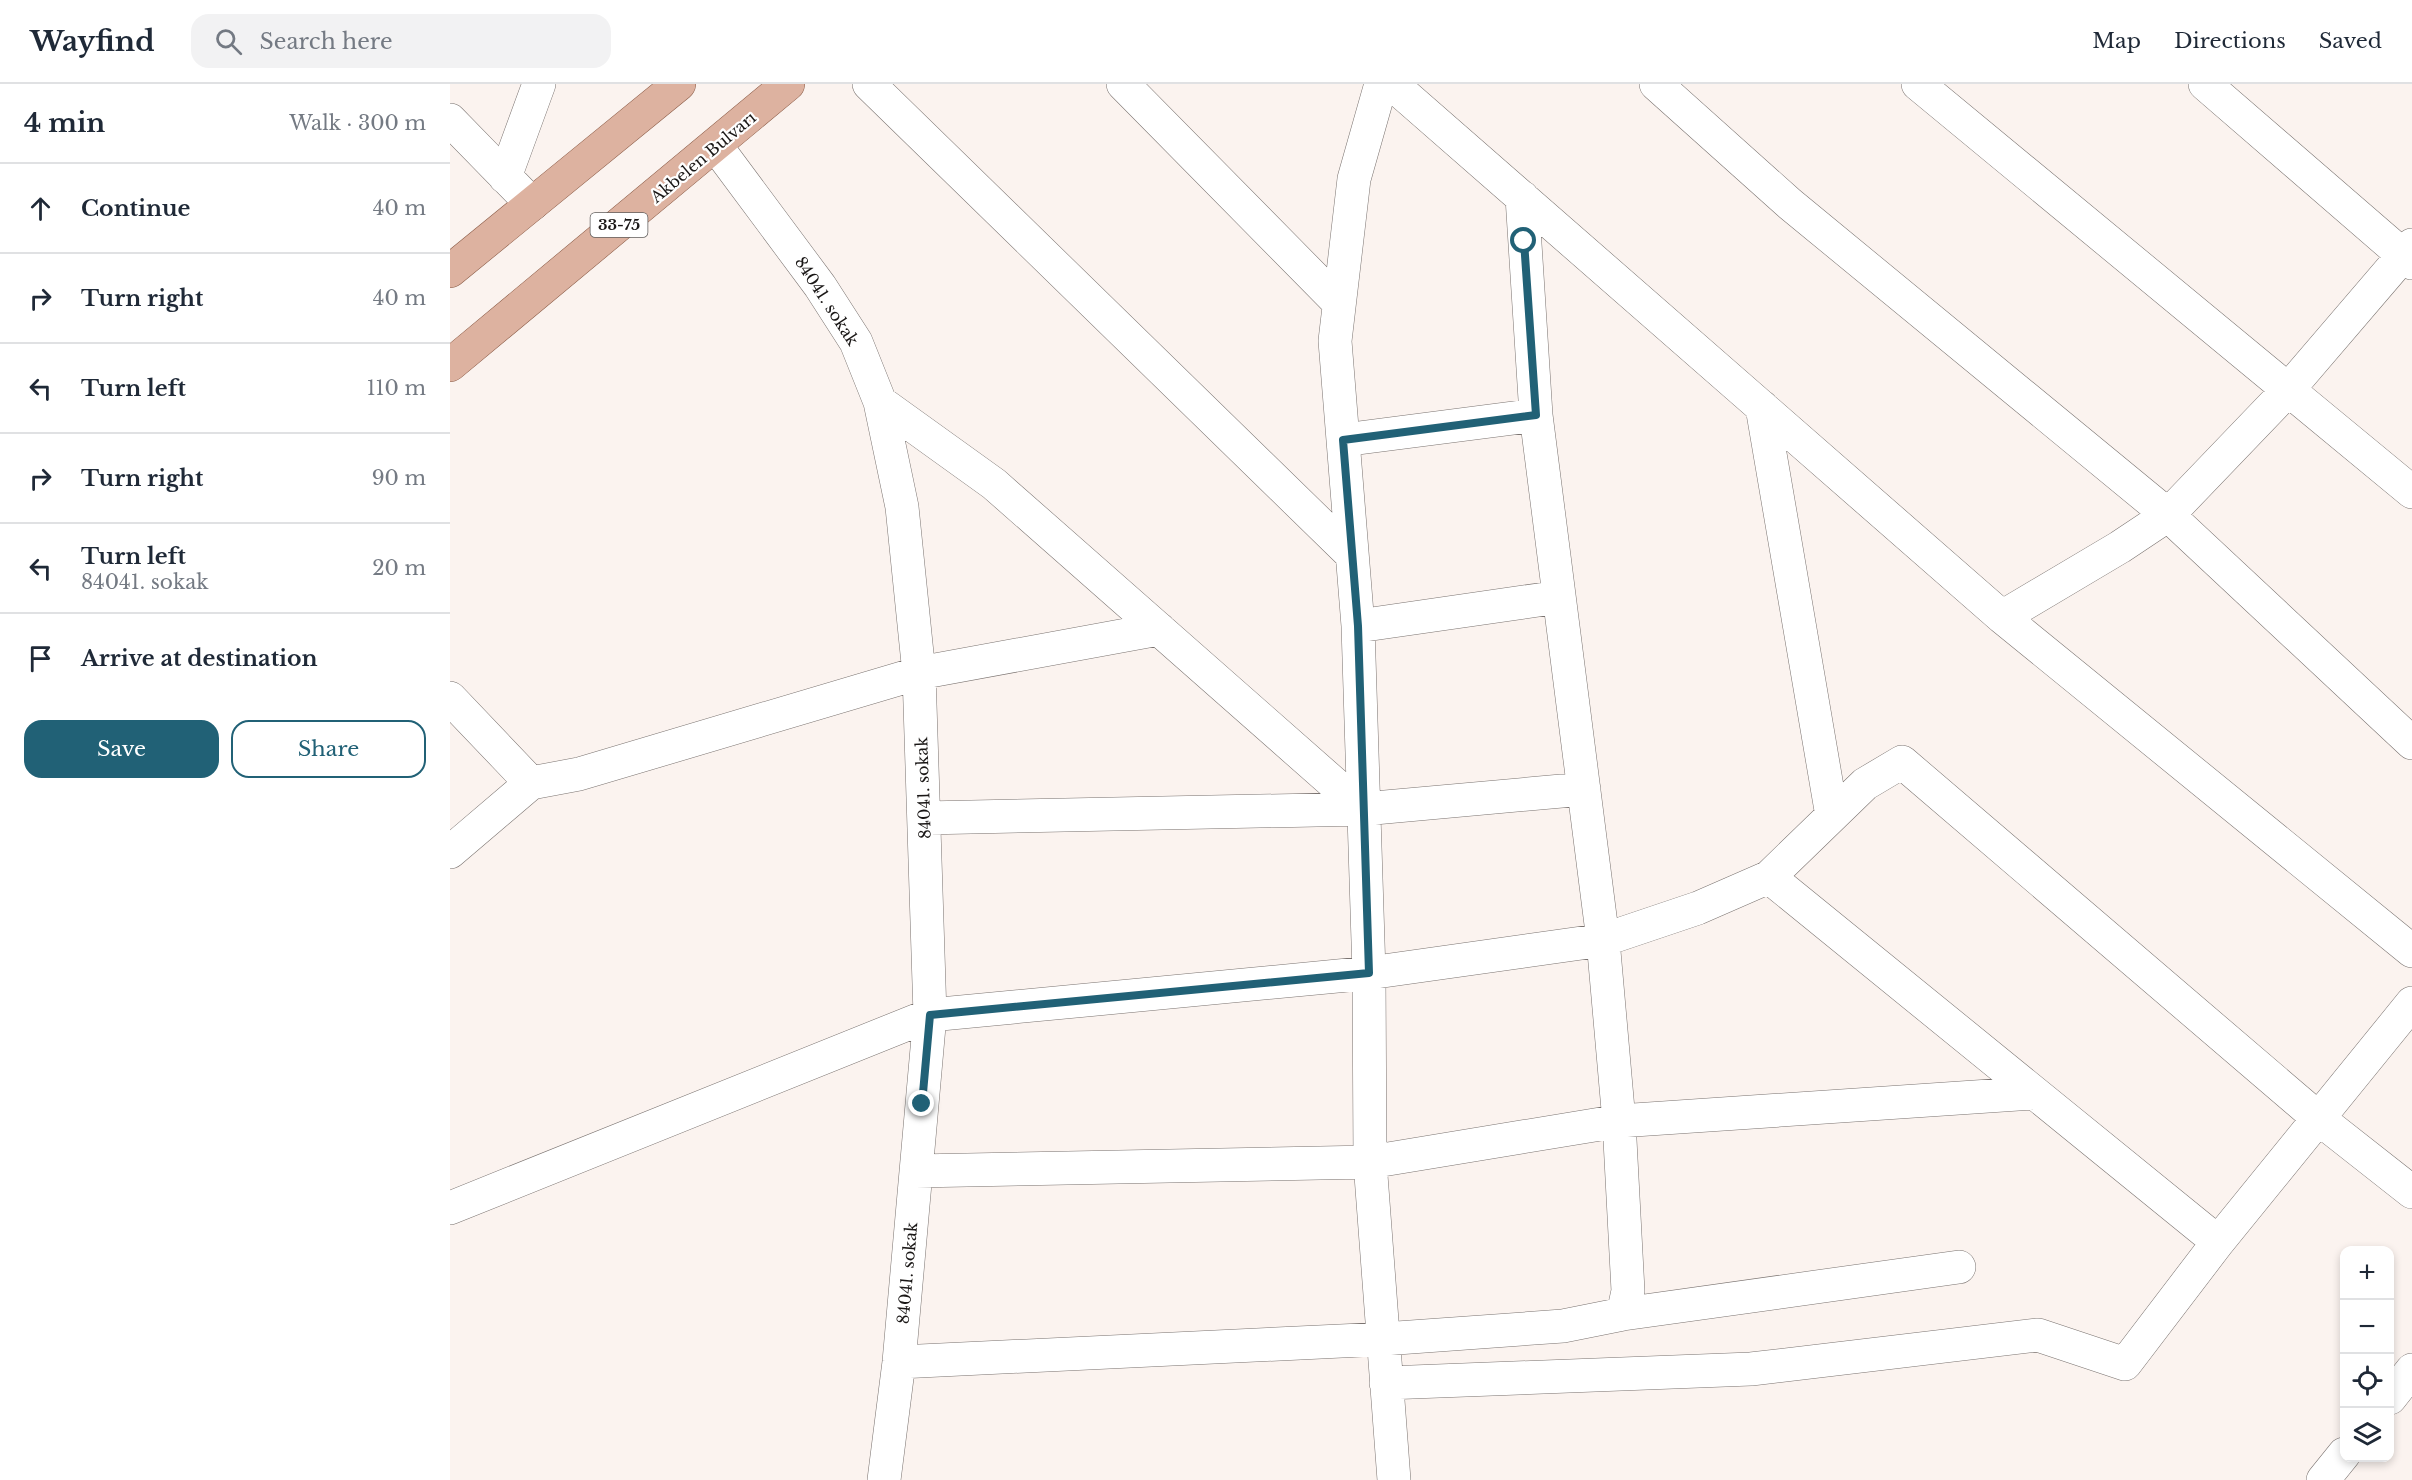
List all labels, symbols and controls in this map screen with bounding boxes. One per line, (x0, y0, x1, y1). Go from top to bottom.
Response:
search box (191, 14, 611, 68)
text: Wayfind (30, 24, 155, 59)
icon: search (212, 25, 245, 58)
text: Search here (260, 28, 393, 55)
text: Map (2092, 28, 2141, 54)
text: Directions (2174, 28, 2286, 54)
text: Saved (2319, 28, 2382, 54)
text: 4 min (24, 107, 105, 139)
street label: Akbelen Bulvarı (645, 107, 760, 208)
text: Walk · 300 m (289, 111, 426, 135)
icon: ahead (24, 192, 57, 225)
text: Continue (81, 195, 190, 222)
text: 40 m (373, 196, 426, 220)
road number: 33-75 (590, 213, 648, 237)
route start (1510, 227, 1536, 253)
street label: 84041. sokak (791, 253, 863, 349)
icon: right (24, 282, 57, 315)
text: Turn right (81, 285, 203, 312)
text: 40 m (373, 286, 426, 310)
icon: left (24, 372, 57, 405)
text: Turn left (81, 375, 186, 402)
text: 110 m (367, 376, 426, 400)
icon: right (24, 462, 57, 495)
text: Turn right (81, 465, 203, 492)
text: 90 m (372, 466, 426, 490)
text: Turn left (81, 543, 186, 570)
icon: left (24, 552, 57, 585)
text: 20 m (372, 556, 426, 580)
text: 84041. sokak (81, 570, 209, 594)
icon: arrive (24, 642, 57, 675)
text: Arrive at destination (81, 645, 318, 672)
button: Save (24, 720, 219, 778)
button: Share (231, 720, 426, 778)
street label: 84041. sokak (911, 736, 935, 839)
route end (908, 1090, 934, 1116)
street label: 84041. sokak (893, 1221, 921, 1325)
map controls (2340, 1246, 2394, 1462)
button: + (2340, 1246, 2394, 1300)
button: − (2340, 1300, 2394, 1354)
button: locate (2340, 1354, 2394, 1408)
button: layers (2340, 1408, 2394, 1462)

